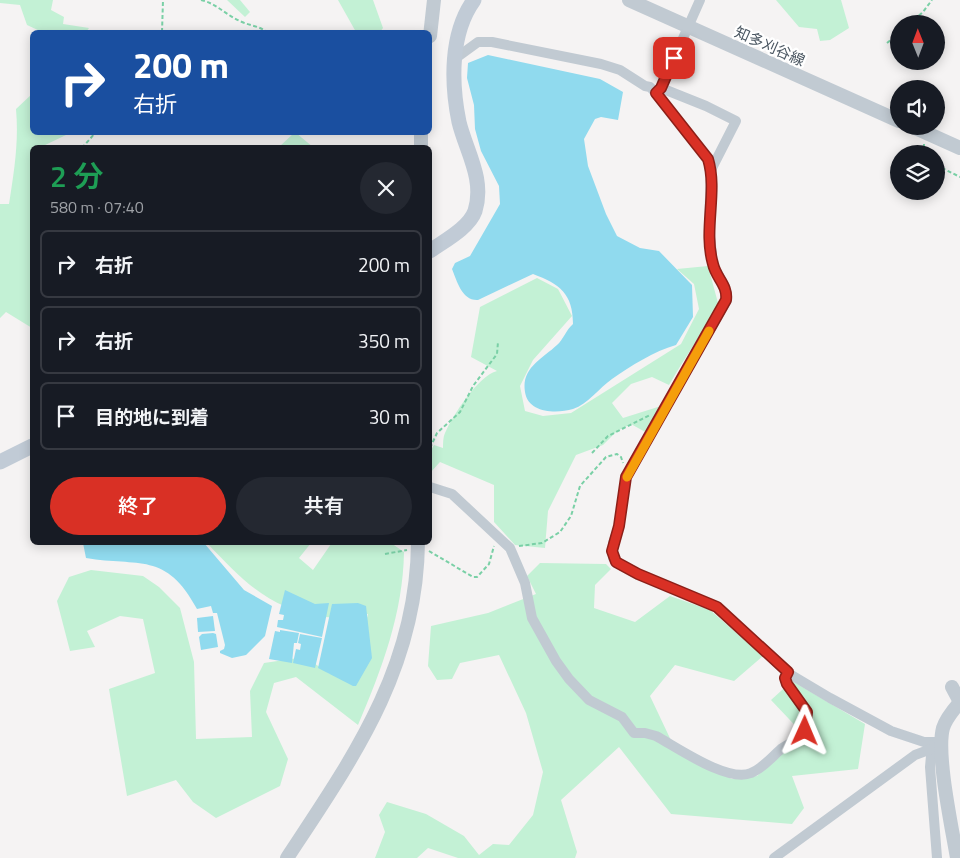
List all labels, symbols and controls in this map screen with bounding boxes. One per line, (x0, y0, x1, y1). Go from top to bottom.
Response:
north arrow (890, 15, 945, 70)
map controls (890, 15, 945, 200)
street label: 知多刈谷線 (731, 20, 809, 72)
pin (653, 37, 695, 79)
text: 200 m (133, 38, 229, 92)
icon: arrive (660, 44, 688, 72)
icon: right (50, 50, 115, 115)
button: sound (890, 80, 945, 135)
text: 右折 (133, 87, 177, 121)
button: layers (890, 145, 945, 200)
text: 2 分 (50, 153, 103, 199)
button: close (360, 162, 412, 214)
text: 580 m · 07:40 (50, 195, 144, 219)
icon: right (52, 250, 80, 278)
text: 右折 (95, 250, 133, 279)
text: 200 m (358, 250, 410, 279)
icon: right (52, 326, 80, 354)
text: 右折 (95, 326, 133, 355)
text: 350 m (358, 326, 410, 355)
icon: arrive (52, 402, 80, 430)
text: 目的地に到着 (95, 402, 209, 431)
text: 30 m (369, 402, 410, 431)
button: 終了 (50, 477, 226, 535)
button: 共有 (236, 477, 412, 535)
position arrow (778, 704, 830, 756)

